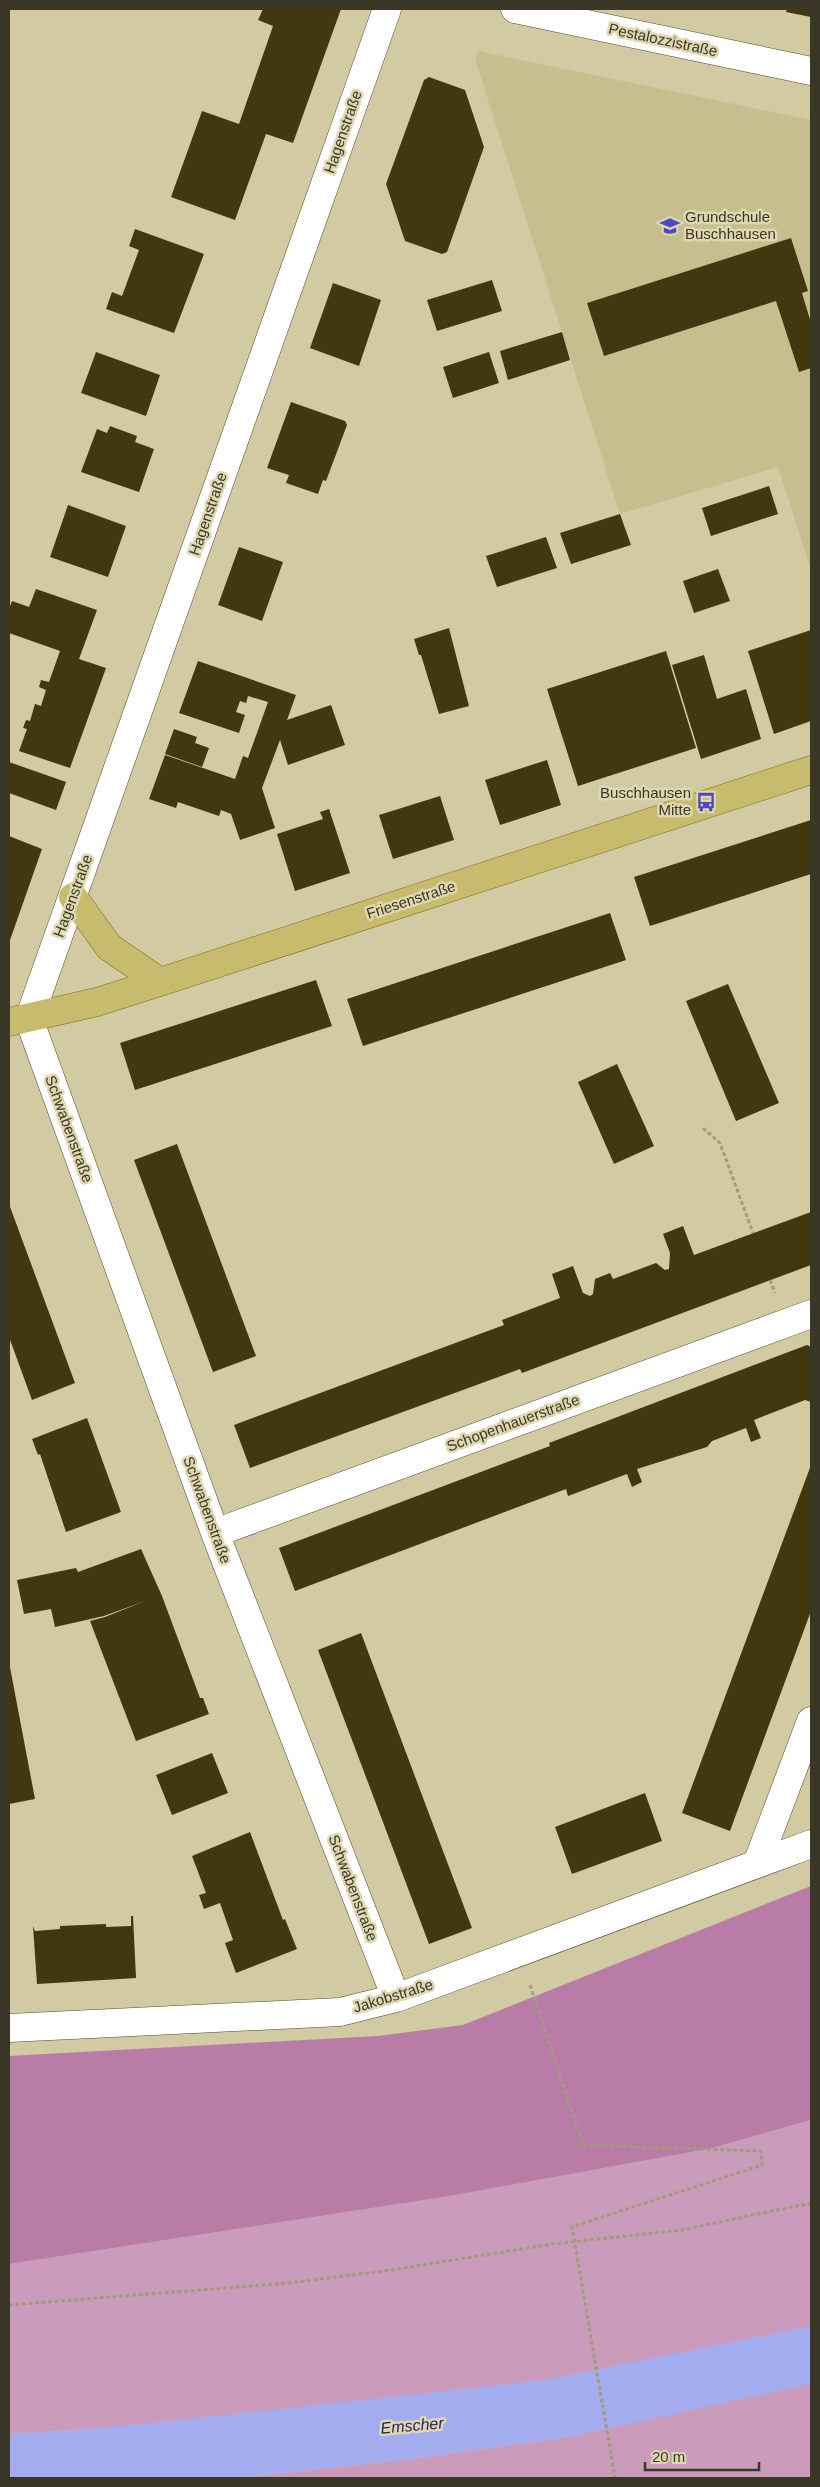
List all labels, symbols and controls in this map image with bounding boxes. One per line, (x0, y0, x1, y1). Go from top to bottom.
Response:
street label: Pestalozzistraße (607, 20, 719, 59)
street label: Hagenstraße (320, 88, 365, 176)
place label: Grundschule Buschhausen (685, 208, 776, 242)
school or university icon: Grundschule Buschhausen (659, 215, 681, 237)
street label: Hagenstraße (185, 470, 230, 558)
place label: Buschhausen Mitte (600, 784, 691, 818)
bus stop icon: Buschhausen Mitte (695, 791, 717, 813)
street label: Hagenstraße (50, 852, 95, 939)
street label: Friesenstraße (364, 877, 457, 922)
street label: Schwabenstraße (42, 1073, 97, 1185)
street label: Schopenhauerstraße (444, 1391, 582, 1454)
street label: Schwabenstraße (180, 1454, 235, 1566)
street label: Schwabenstraße (325, 1832, 382, 1943)
street label: Jakobstraße (351, 1975, 435, 2016)
water label: Emscher (380, 2414, 445, 2437)
scale bar (645, 2440, 759, 2472)
text: 20 m (652, 2448, 685, 2465)

